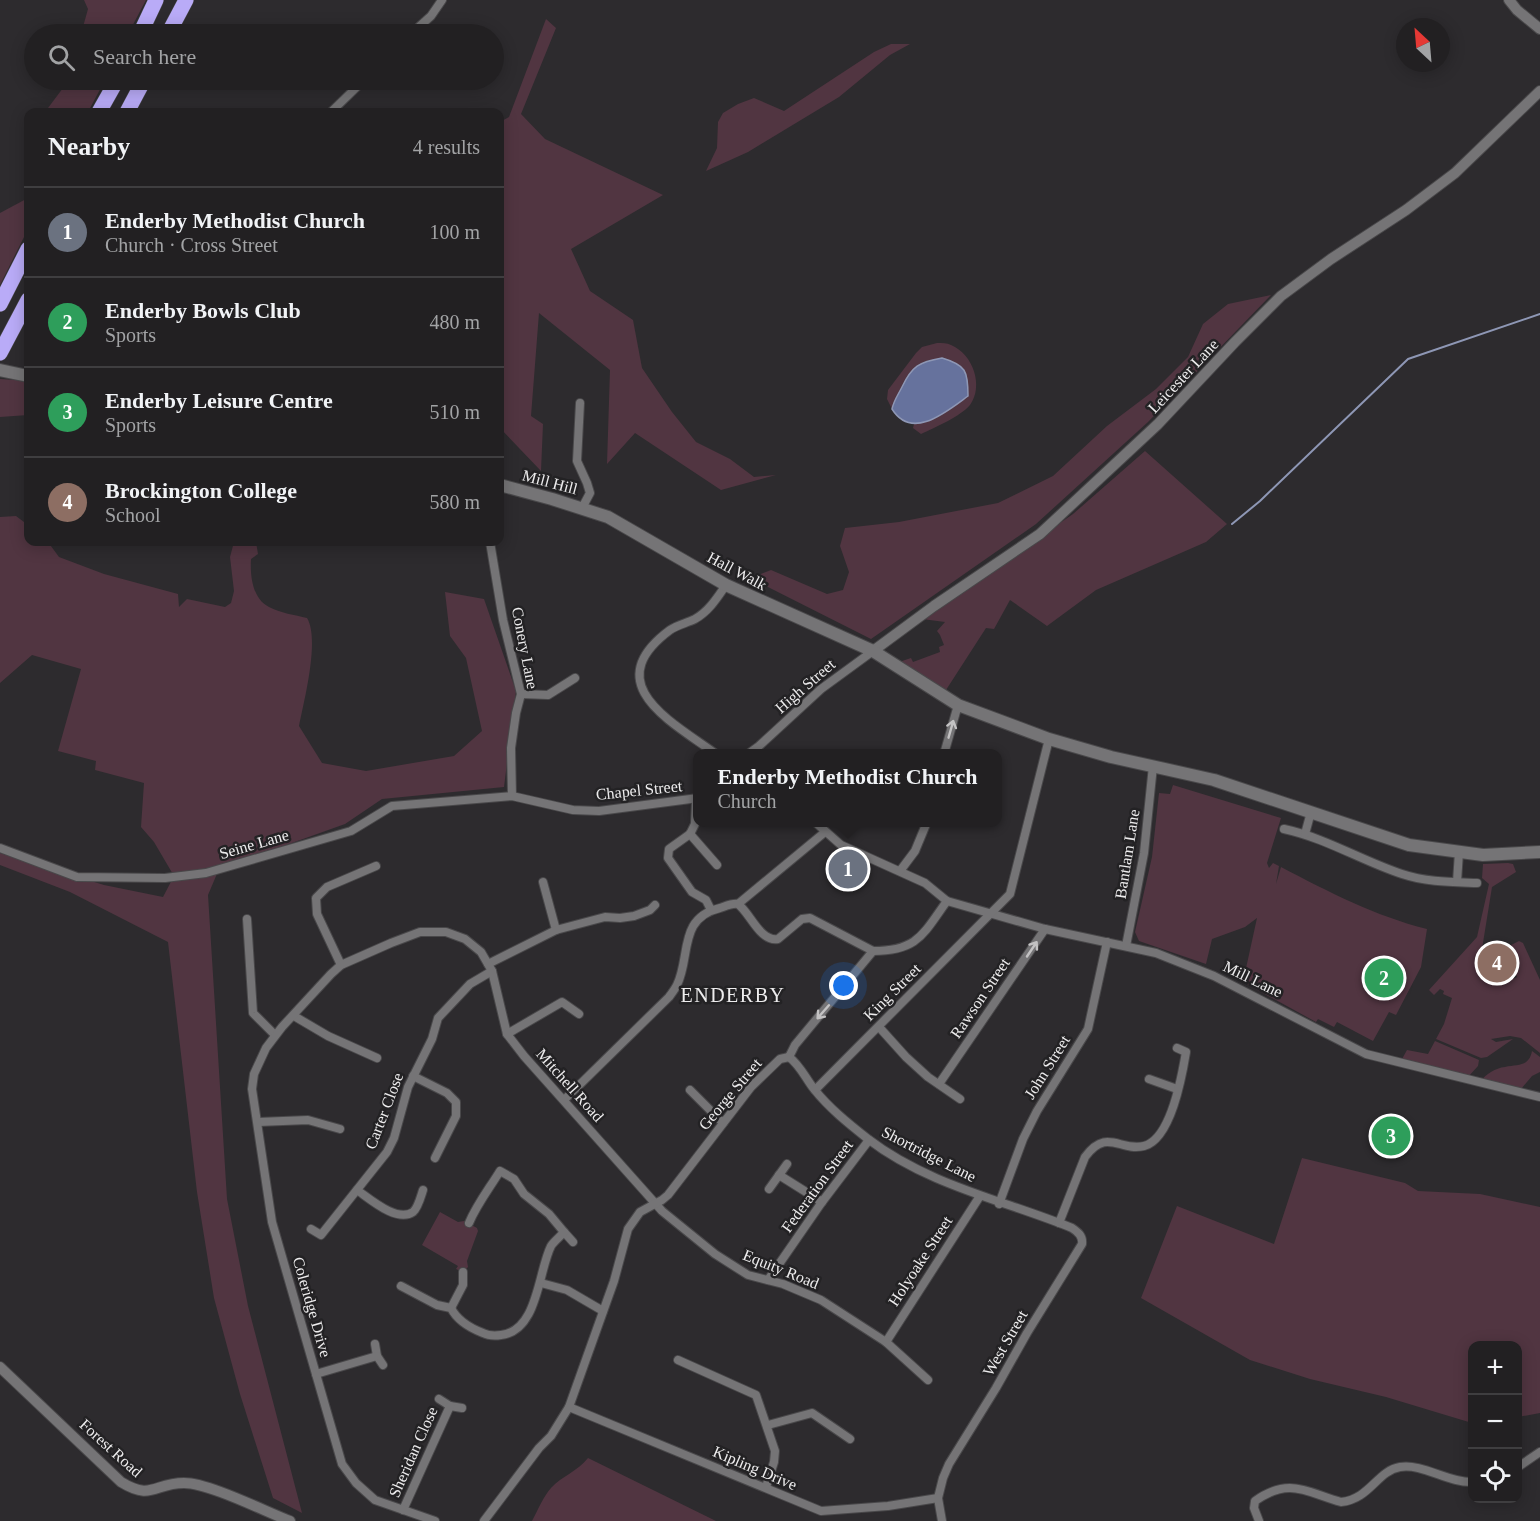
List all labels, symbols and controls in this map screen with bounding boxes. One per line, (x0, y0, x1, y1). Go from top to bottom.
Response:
north arrow (1396, 18, 1450, 72)
search box (24, 24, 504, 90)
icon: search (45, 41, 78, 74)
text: Search here (93, 44, 196, 69)
text: Nearby (48, 132, 130, 161)
text: 4 results (413, 136, 480, 158)
text: Enderby Methodist Church (105, 208, 365, 233)
text: 1 (63, 221, 73, 243)
text: 100 m (429, 221, 480, 243)
text: Church · Cross Street (105, 234, 278, 256)
text: Enderby Bowls Club (105, 298, 301, 323)
text: 2 (63, 311, 73, 333)
text: 480 m (429, 311, 480, 333)
text: Sports (105, 324, 156, 346)
street label: Leicester Lane (1145, 336, 1221, 416)
text: Enderby Leisure Centre (105, 388, 333, 413)
text: 3 (63, 401, 73, 423)
text: 510 m (429, 401, 480, 423)
text: Sports (105, 414, 156, 436)
street label: Mill Hill (521, 466, 580, 498)
text: Brockington College (105, 478, 297, 503)
text: 4 (63, 491, 73, 513)
text: 580 m (429, 491, 480, 513)
text: School (105, 504, 161, 526)
street label: Hall Walk (704, 548, 770, 594)
street label: Conery Lane (508, 606, 541, 691)
street label: High Street (772, 655, 839, 717)
one-way arrow (946, 720, 957, 739)
popup (693, 749, 1002, 827)
text: Enderby Methodist Church (718, 764, 977, 789)
street label: Chapel Street (595, 777, 684, 804)
text: Church (718, 790, 776, 812)
street label: Bantlam Lane (1112, 808, 1142, 900)
street label: Seine Lane (217, 826, 291, 862)
pin: 1 (828, 846, 868, 892)
pin: 4 (1478, 940, 1516, 986)
one-way arrow (1026, 942, 1038, 958)
street label: Rawson Street (947, 954, 1013, 1041)
pin: 2 (1364, 956, 1404, 1000)
street label: Mill Lane (1221, 957, 1285, 1001)
street label: King Street (860, 960, 925, 1025)
your location (829, 971, 858, 1000)
district label: ENDERBY (681, 984, 785, 1006)
one-way arrow (816, 1004, 830, 1019)
street label: John Street (1021, 1032, 1073, 1102)
street label: Mitchell Road (533, 1045, 607, 1125)
street label: George Street (695, 1054, 766, 1134)
street label: Carter Close (362, 1070, 406, 1152)
pin: 3 (1372, 1114, 1410, 1158)
street label: Shortridge Lane (879, 1123, 979, 1186)
street label: Federation Street (778, 1136, 856, 1235)
street label: Holyoake Street (885, 1212, 956, 1310)
street label: Equity Road (740, 1246, 821, 1293)
street label: Coleridge Drive (289, 1255, 334, 1359)
street label: West Street (979, 1307, 1031, 1379)
map controls (1468, 1341, 1522, 1503)
button: + (1468, 1341, 1522, 1395)
button: − (1468, 1395, 1522, 1449)
street label: Sheridan Close (385, 1404, 441, 1500)
street label: Forest Road (76, 1416, 146, 1480)
street label: Kipling Drive (710, 1443, 799, 1494)
button: locate (1468, 1449, 1522, 1503)

